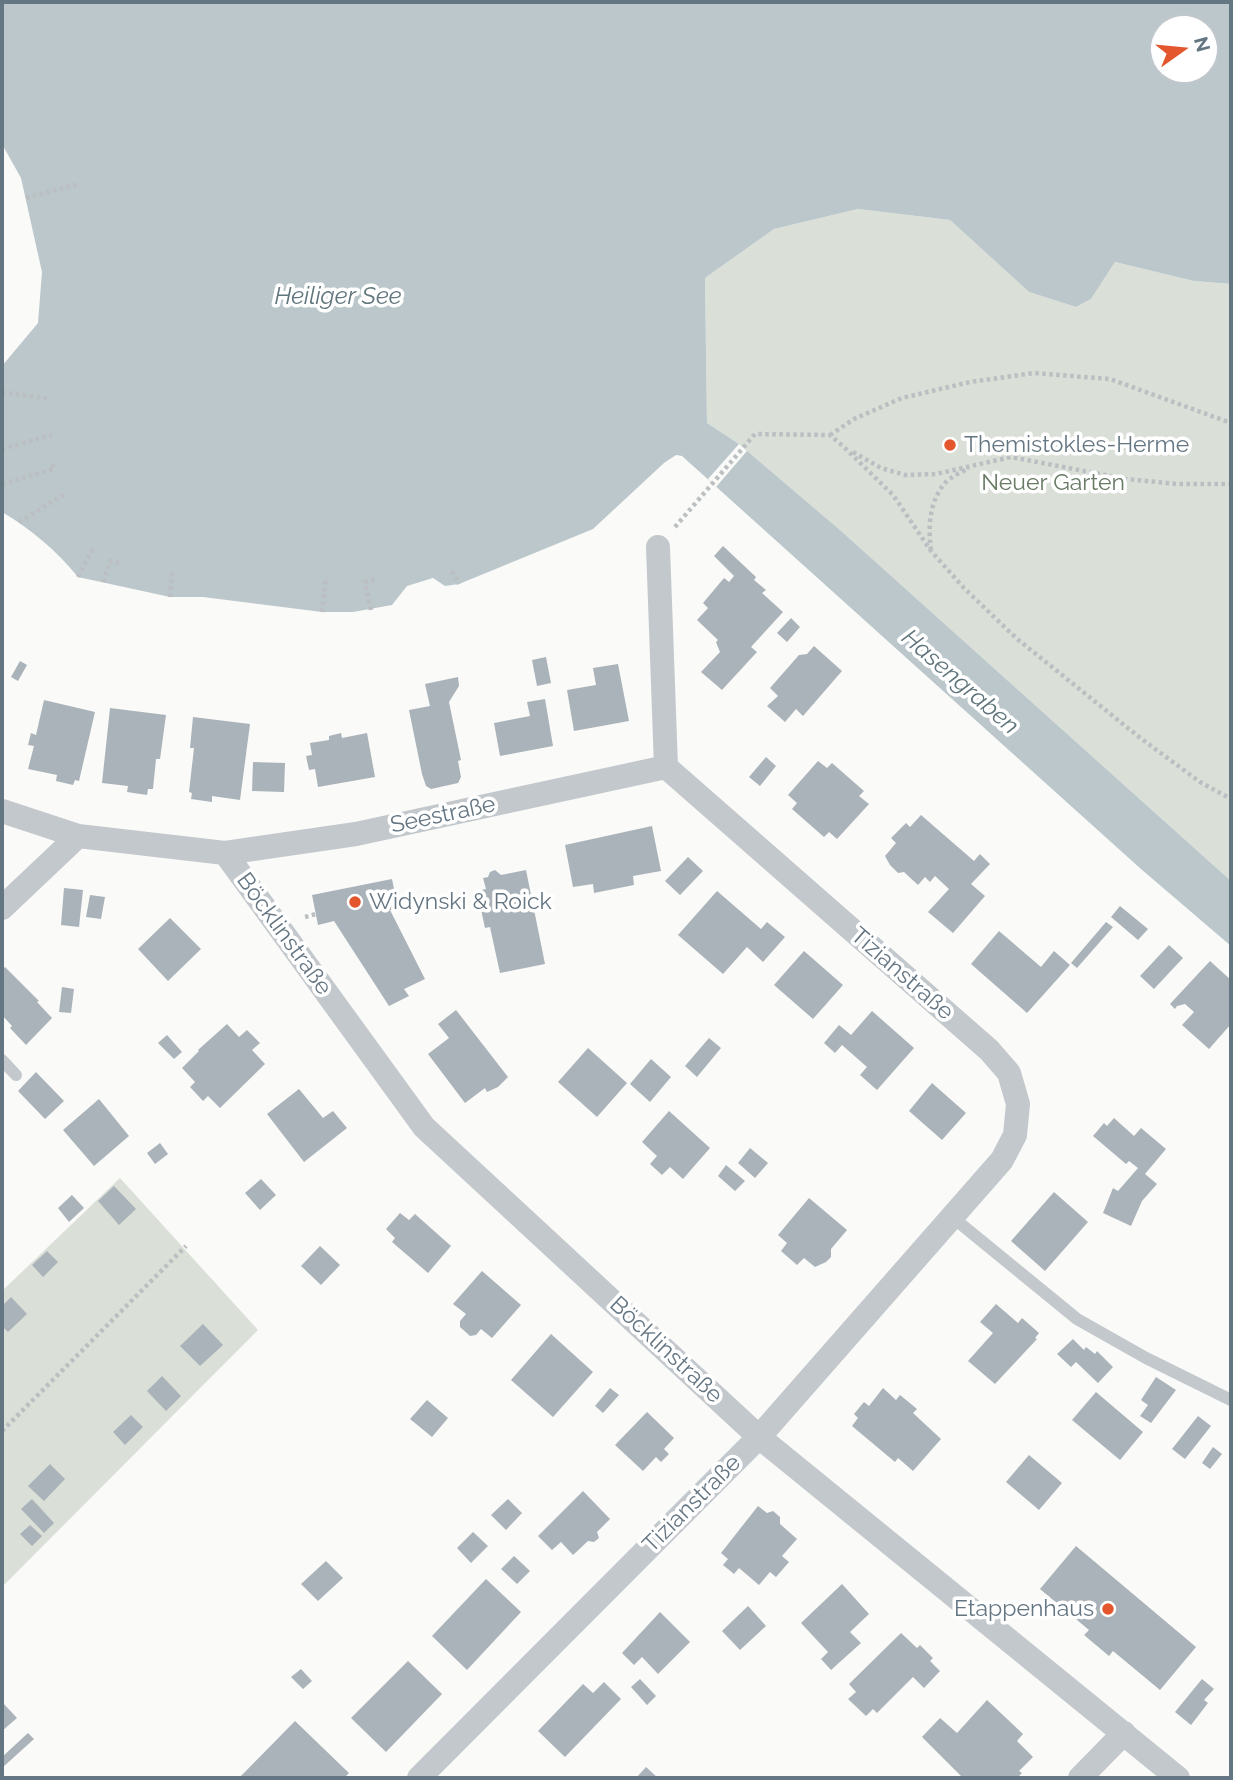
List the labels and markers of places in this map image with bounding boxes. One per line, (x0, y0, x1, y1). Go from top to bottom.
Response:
place label: Themistokles-Herme (964, 431, 1189, 459)
marker: Themistokles-Herme (942, 437, 958, 453)
place label: Widynski & Roick (369, 888, 552, 916)
marker: Widynski & Roick (347, 894, 363, 910)
place label: Etappenhaus (954, 1595, 1094, 1623)
marker: Etappenhaus (1100, 1601, 1116, 1617)

